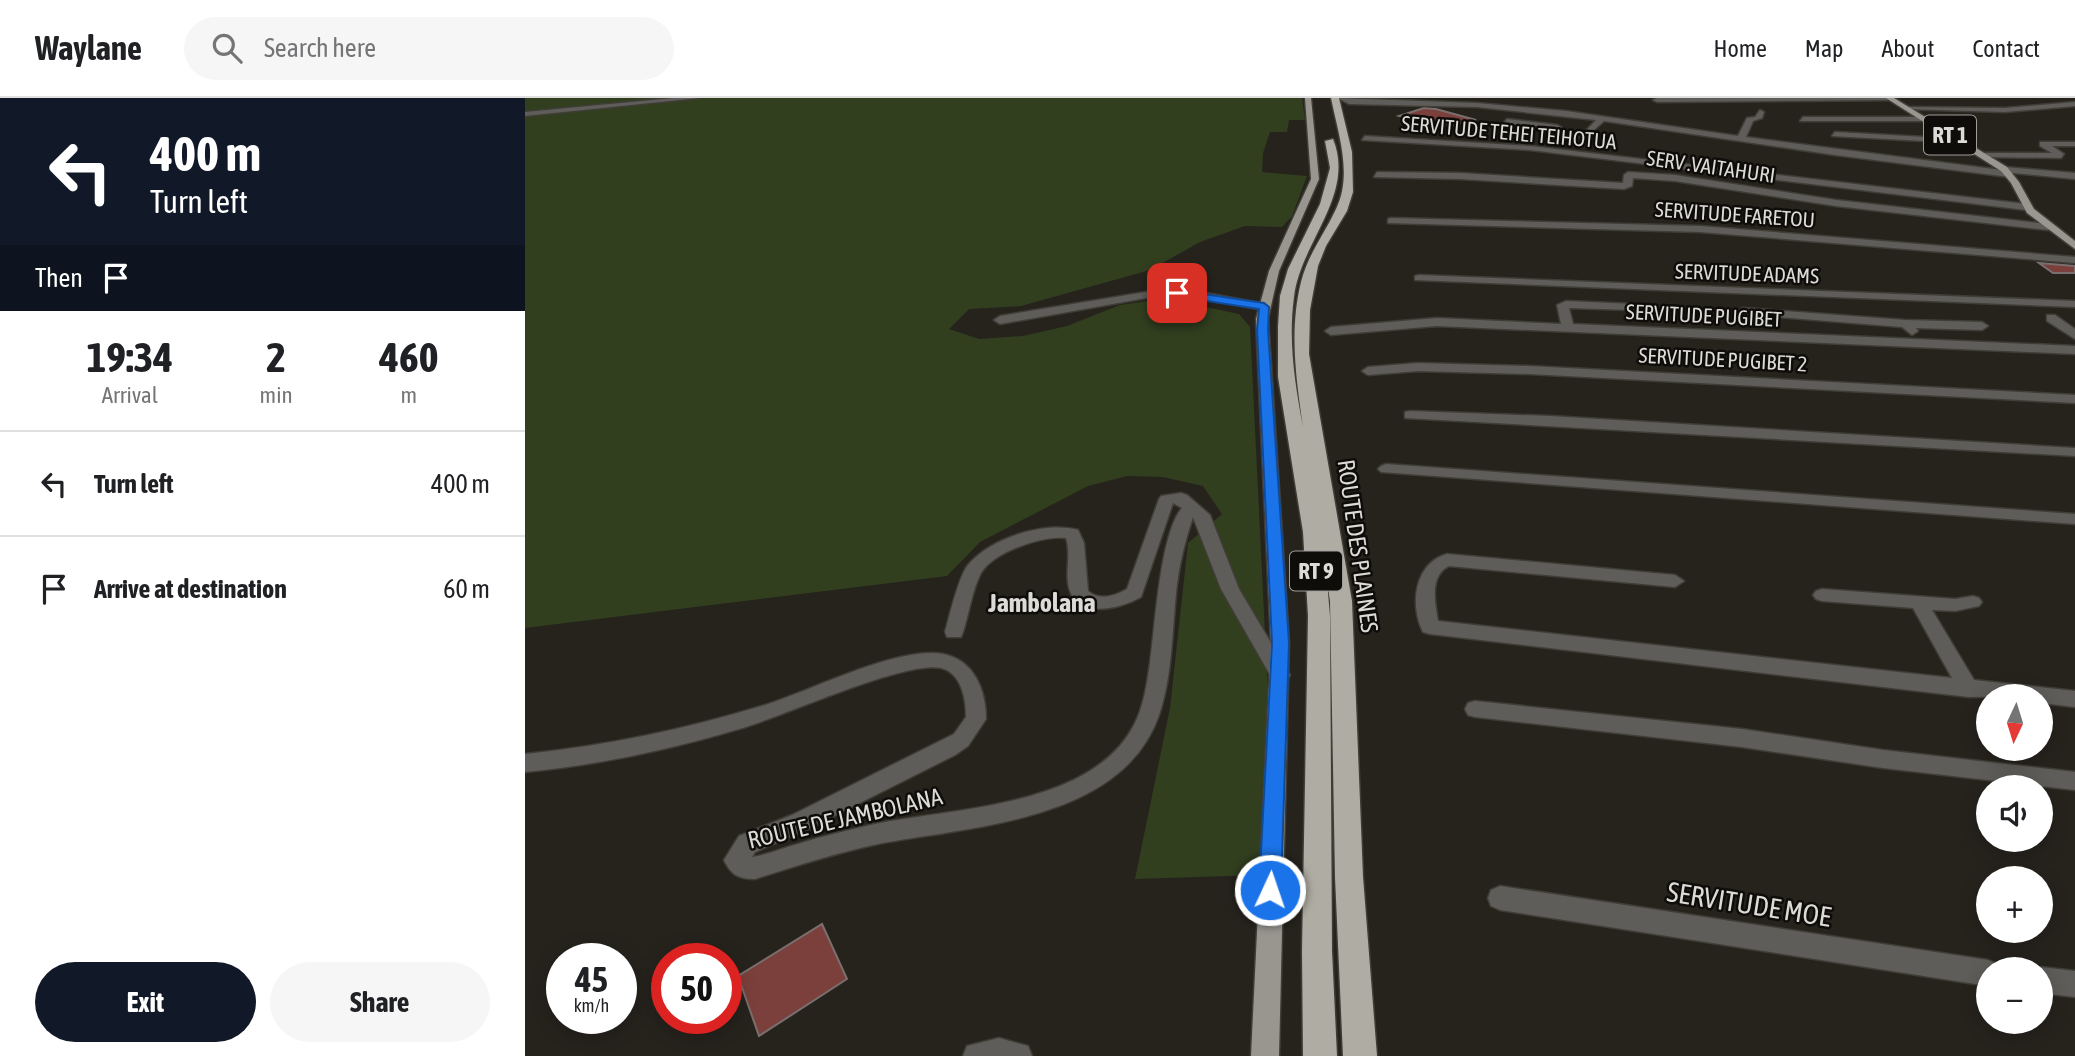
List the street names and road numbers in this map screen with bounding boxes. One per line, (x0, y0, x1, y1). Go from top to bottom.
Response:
street label: SERVITUDE TEHEI TEIHOTUA (1400, 111, 1618, 153)
road number: RT 1 (1924, 116, 1976, 154)
street label: SERV .VAITAHURI (1645, 145, 1777, 187)
street label: SERVITUDE FARETOU (1654, 196, 1816, 232)
street label: SERVITUDE ADAMS (1675, 258, 1820, 288)
street label: SERVITUDE PUGIBET (1625, 299, 1783, 331)
street label: SERVITUDE PUGIBET 2 (1638, 343, 1808, 375)
street label: ROUTE DES PLAINES (1332, 458, 1384, 634)
road number: RT 9 (1290, 551, 1342, 590)
street label: ROUTE DE JAMBOLANA (745, 782, 945, 854)
street label: SERVITUDE MOE (1665, 875, 1833, 933)

